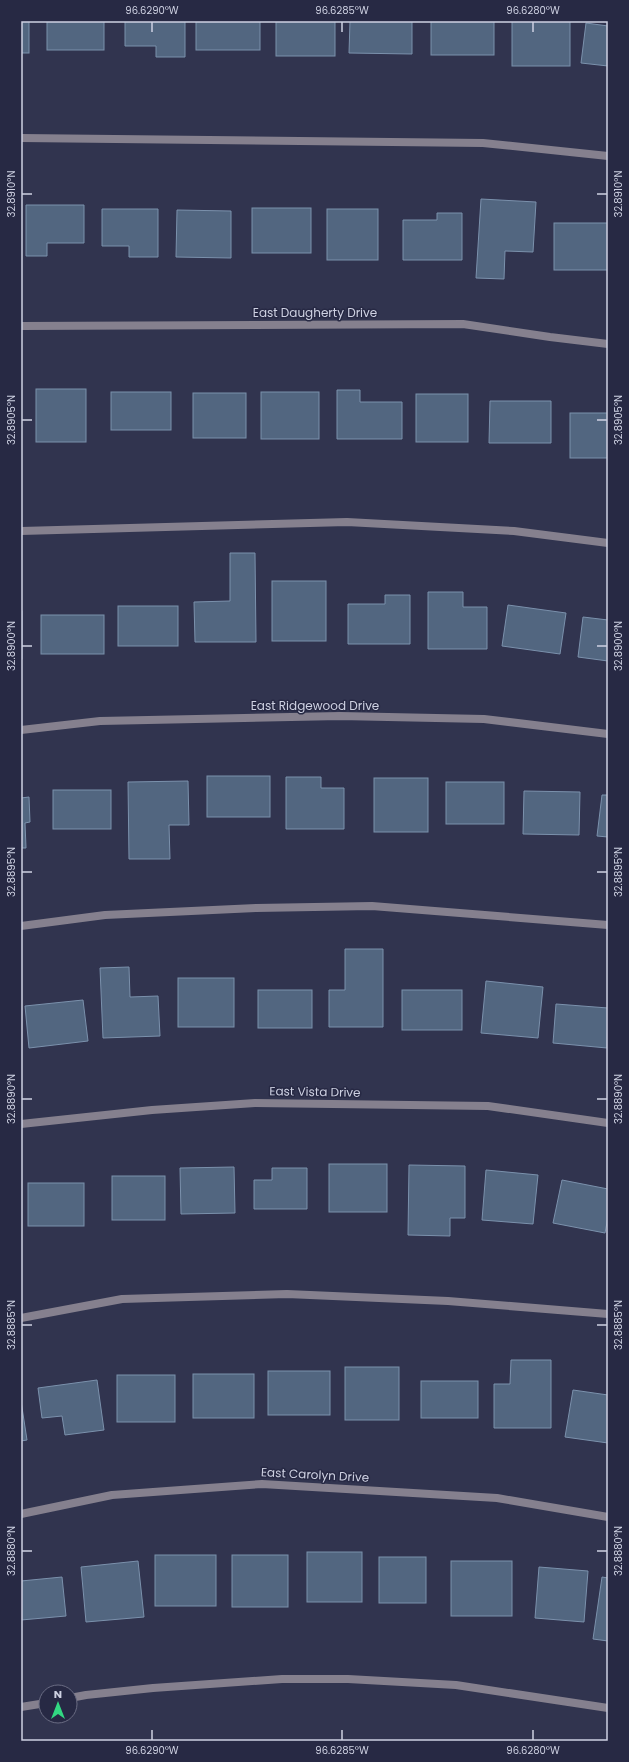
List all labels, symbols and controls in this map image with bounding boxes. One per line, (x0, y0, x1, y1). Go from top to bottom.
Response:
text: 96.6290°W (125, 3, 179, 18)
text: 96.6285°W (315, 3, 369, 18)
text: 96.6280°W (506, 3, 560, 18)
text: 32.8910°N (4, 171, 19, 217)
text: 32.8910°N (611, 171, 626, 217)
street label: East Daugherty Drive (253, 304, 377, 321)
text: 32.8905°N (4, 395, 19, 445)
text: 32.8905°N (611, 395, 626, 445)
text: 32.8900°N (4, 621, 19, 671)
text: 32.8900°N (611, 621, 626, 671)
street label: East Ridgewood Drive (251, 697, 379, 714)
text: 32.8895°N (4, 847, 19, 897)
text: 32.8895°N (611, 847, 626, 897)
text: 32.8890°N (4, 1074, 19, 1124)
text: 32.8890°N (611, 1074, 626, 1124)
street label: East Vista Drive (269, 1082, 361, 1101)
text: 32.8885°N (4, 1300, 19, 1350)
text: 32.8885°N (611, 1300, 626, 1350)
street label: East Carolyn Drive (260, 1463, 370, 1486)
text: 32.8880°N (4, 1526, 19, 1576)
text: 32.8880°N (611, 1526, 626, 1576)
north arrow (38, 1684, 78, 1724)
text: N (54, 1686, 62, 1702)
text: 96.6290°W (125, 1743, 179, 1758)
text: 96.6285°W (315, 1743, 369, 1758)
text: 96.6280°W (506, 1743, 560, 1758)

